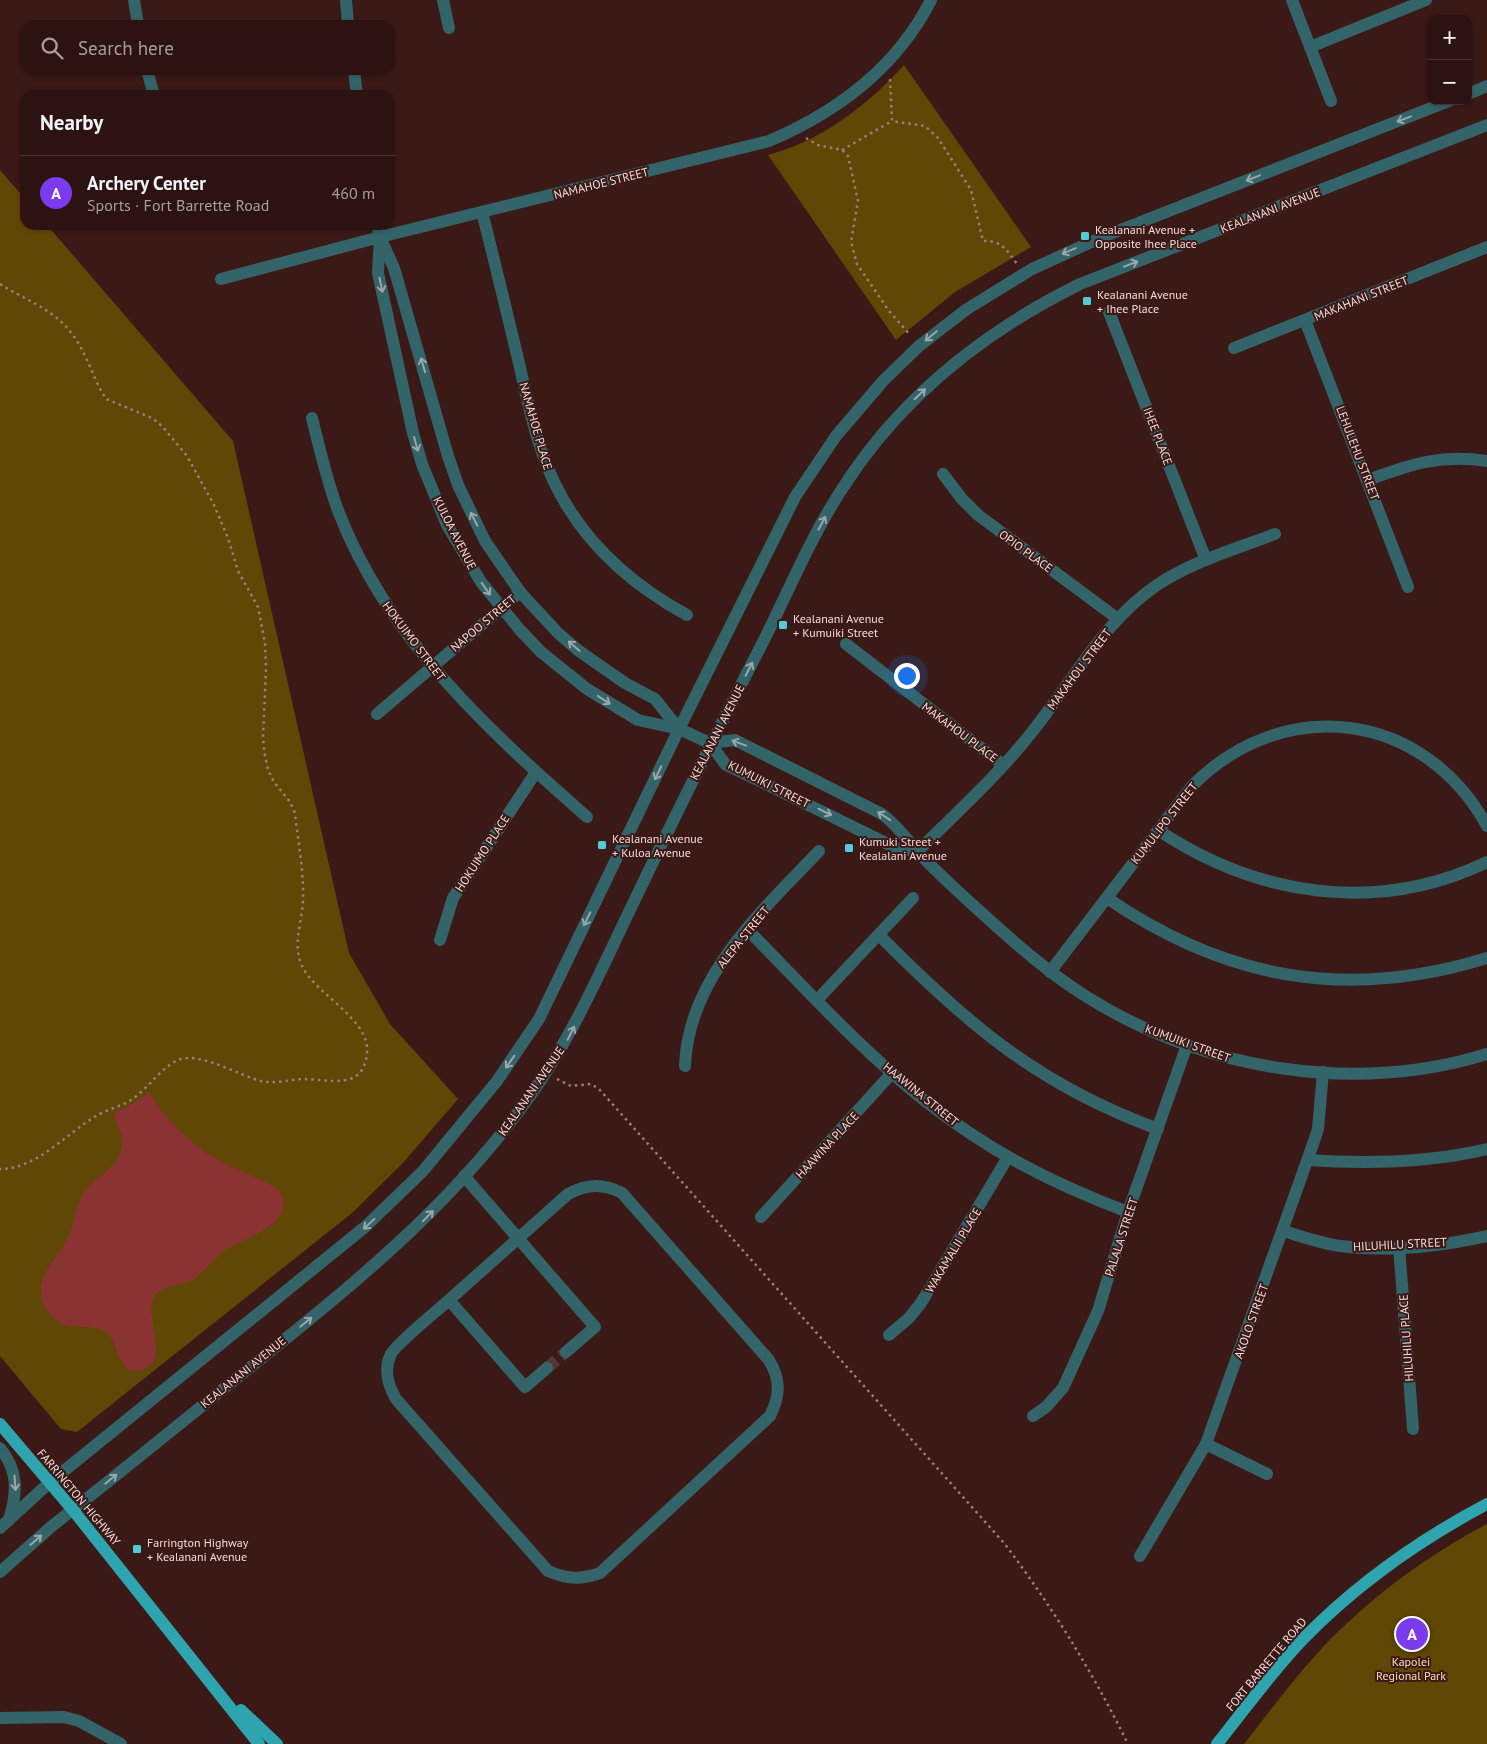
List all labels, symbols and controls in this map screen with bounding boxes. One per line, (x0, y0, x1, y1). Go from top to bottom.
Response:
map controls (1427, 15, 1472, 105)
button: + (1427, 15, 1472, 60)
search box (20, 20, 395, 75)
icon: search (38, 34, 66, 62)
text: Search here (78, 36, 174, 60)
button: − (1427, 60, 1472, 105)
text: Nearby (40, 109, 103, 136)
one-way arrow (1397, 115, 1412, 124)
street label: NAMAHOE STREET (552, 164, 650, 202)
text: Archery Center (87, 171, 206, 195)
one-way arrow (1245, 174, 1261, 183)
text: A (51, 183, 61, 203)
text: 460 m (332, 183, 375, 203)
street label: KEALANANI AVENUE (1218, 184, 1322, 236)
text: Sports · Fort Barrette Road (87, 195, 269, 215)
place label: Kealanani Avenue + Opposite Ihee Place (1095, 222, 1197, 251)
marker: Kealanani Avenue + Opposite Ihee Place (1079, 230, 1091, 242)
one-way arrow (1062, 246, 1077, 256)
one-way arrow (1122, 259, 1138, 268)
street label: MAKAHANI STREET (1312, 272, 1411, 324)
one-way arrow (377, 277, 386, 293)
place label: Kealanani Avenue + Ihee Place (1097, 287, 1188, 316)
marker: Kealanani Avenue + Ihee Place (1081, 295, 1093, 307)
one-way arrow (925, 330, 938, 341)
one-way arrow (417, 358, 427, 374)
street label: NAMAHOE PLACE (516, 380, 556, 472)
one-way arrow (913, 388, 926, 400)
street label: LEHULEHU STREET (1333, 404, 1383, 503)
street label: IHEE PLACE (1140, 405, 1176, 467)
one-way arrow (412, 435, 422, 451)
street label: KULOA AVENUE (430, 494, 480, 572)
one-way arrow (469, 512, 478, 527)
one-way arrow (817, 516, 827, 531)
street label: OPIO PLACE (996, 526, 1056, 576)
one-way arrow (481, 582, 492, 595)
street label: NAPOO STREET (447, 591, 519, 655)
street label: HOKUIMO STREET (379, 598, 449, 684)
place label: Kealanani Avenue + Kumuiki Street (793, 611, 884, 640)
marker: Kealanani Avenue + Kumuiki Street (777, 619, 789, 631)
street label: MAKAHOU STREET (1044, 625, 1115, 712)
one-way arrow (567, 640, 580, 652)
one-way arrow (744, 661, 754, 676)
your location (894, 663, 920, 689)
street label: KEALANANI AVENUE (686, 682, 748, 782)
one-way arrow (597, 695, 611, 705)
street label: MAKAHOU PLACE (919, 699, 1001, 765)
one-way arrow (732, 738, 747, 747)
street label: KUMUIKI STREET (726, 757, 813, 811)
one-way arrow (653, 765, 662, 780)
street label: KUMULIPO STREET (1127, 779, 1201, 867)
one-way arrow (817, 808, 832, 817)
one-way arrow (877, 811, 891, 822)
street label: HOKUIMO PLACE (452, 812, 512, 894)
place label: Kealanani Avenue + Kuloa Avenue (612, 831, 703, 860)
place label: Kumuki Street + Kealalani Avenue (859, 834, 947, 863)
marker: Kealanani Avenue + Kuloa Avenue (596, 839, 608, 851)
marker: Kumuki Street + Kealalani Avenue (843, 842, 855, 854)
street label: ALEPA STREET (714, 903, 773, 971)
one-way arrow (582, 911, 591, 926)
street label: KUMUIKI STREET (1143, 1021, 1233, 1065)
one-way arrow (567, 1026, 576, 1041)
street label: KEALANANI AVENUE (495, 1043, 567, 1139)
one-way arrow (505, 1055, 515, 1069)
street label: HAAWINA STREET (880, 1059, 962, 1129)
street label: HAAWINA PLACE (792, 1108, 862, 1182)
street label: PALALA STREET (1101, 1195, 1141, 1278)
street label: WAKAMALII PLACE (922, 1205, 984, 1295)
one-way arrow (422, 1210, 434, 1222)
one-way arrow (362, 1218, 375, 1229)
street label: HILUHILU STREET (1353, 1234, 1448, 1254)
street label: AKOLO STREET (1231, 1281, 1272, 1360)
street label: HILUHILU PLACE (1395, 1294, 1417, 1382)
one-way arrow (299, 1317, 312, 1328)
street label: KEALANANI AVENUE (197, 1333, 289, 1411)
street label: FARRINGTON HIGHWAY (34, 1446, 124, 1549)
one-way arrow (104, 1473, 117, 1484)
one-way arrow (10, 1474, 19, 1490)
one-way arrow (30, 1534, 43, 1546)
place label: Farrington Highway + Kealanani Avenue (147, 1535, 249, 1564)
marker: Farrington Highway + Kealanani Avenue (131, 1543, 143, 1555)
street label: FORT BARRETTE ROAD (1222, 1614, 1310, 1714)
pin: A (1396, 1615, 1428, 1653)
park label: Kapolei Regional Park (1376, 1654, 1446, 1683)

